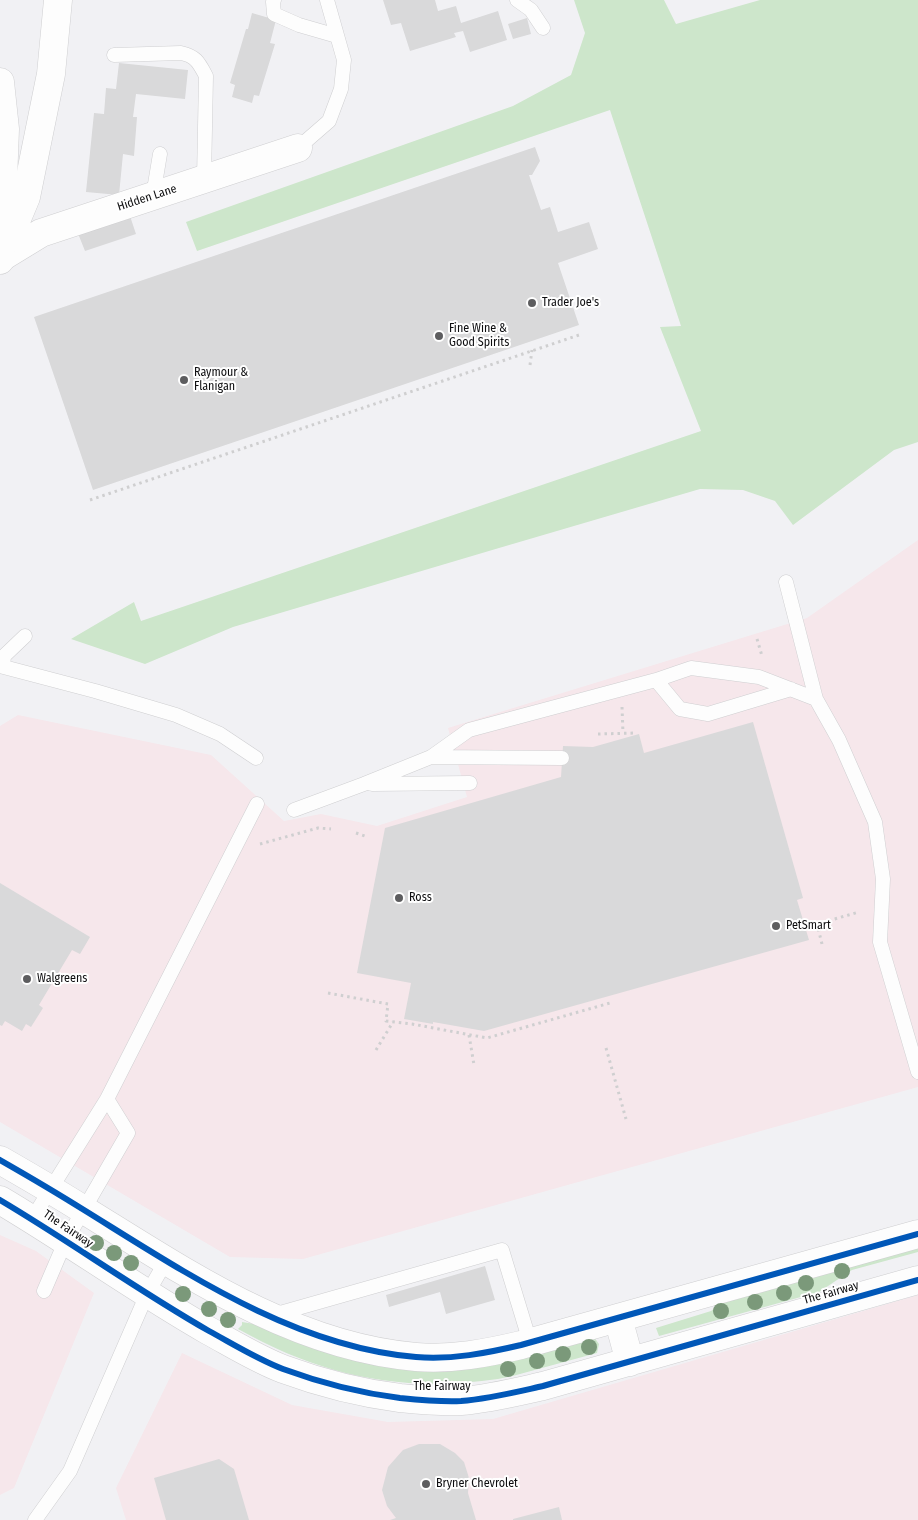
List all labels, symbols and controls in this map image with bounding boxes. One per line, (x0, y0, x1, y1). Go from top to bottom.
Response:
street label: Hidden Lane (115, 182, 179, 214)
place label: Trader Joe's (542, 296, 599, 310)
marker: Trader Joe's (526, 297, 538, 309)
place label: Fine Wine & Good Spirits (449, 322, 509, 350)
marker: Fine Wine & Good Spirits (433, 330, 445, 342)
place label: Raymour & Flanigan (194, 366, 248, 394)
marker: Raymour & Flanigan (178, 374, 190, 386)
place label: Ross (409, 891, 432, 905)
marker: Ross (393, 892, 405, 904)
place label: PetSmart (786, 919, 831, 933)
marker: PetSmart (770, 920, 782, 932)
place label: Walgreens (37, 972, 87, 986)
marker: Walgreens (21, 973, 33, 985)
street label: The Fairway (40, 1207, 96, 1251)
street label: The Fairway (802, 1278, 860, 1308)
street label: The Fairway (413, 1380, 471, 1394)
place label: Bryner Chevrolet (436, 1477, 518, 1491)
marker: Bryner Chevrolet (420, 1478, 432, 1490)

